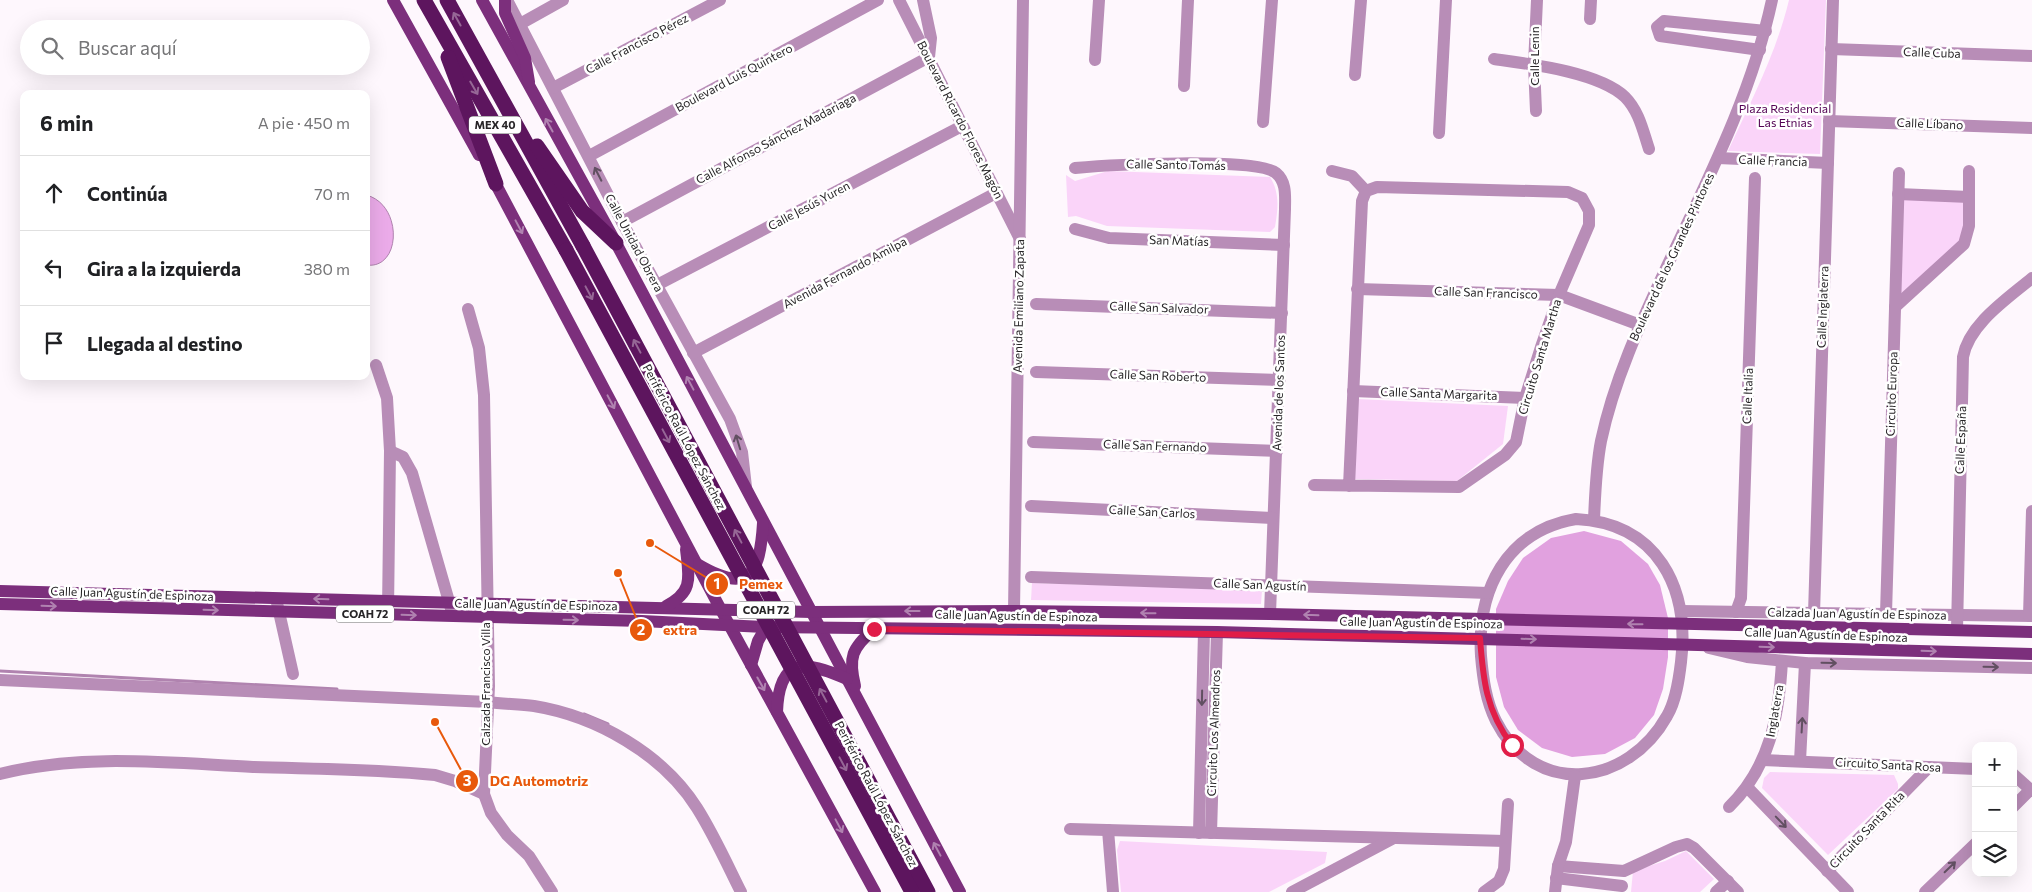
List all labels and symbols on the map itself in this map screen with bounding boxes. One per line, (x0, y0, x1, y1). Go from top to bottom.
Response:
street label: Calle Francisco Pérez (583, 10, 690, 76)
one-way arrow (452, 12, 462, 27)
street label: Calle Lenin (1527, 26, 1541, 86)
street label: Boulevard Ricardo Flores Magón (915, 38, 1007, 201)
street label: Boulevard Luis Quintero (673, 40, 795, 114)
street label: Calle Cuba (1903, 44, 1961, 60)
one-way arrow (469, 81, 479, 96)
street label: Calle Alfonso Sánchez Madariaga (693, 90, 858, 186)
park label: Plaza Residencial Las Etnias (1739, 101, 1831, 129)
street label: Calle Líbano (1896, 115, 1964, 131)
road number: MEX 40 (469, 116, 521, 134)
one-way arrow (544, 118, 554, 132)
street label: Calle Francia (1738, 152, 1808, 168)
street label: Calle Santo Tomás (1126, 156, 1226, 172)
one-way arrow (593, 167, 602, 182)
street label: Boulevard de los Grandes Pintores (1626, 170, 1716, 343)
street label: Calle Jesús Yuren (765, 178, 852, 233)
street label: Calle Unidad Obrera (603, 191, 667, 294)
one-way arrow (514, 220, 524, 235)
street label: San Matías (1149, 232, 1209, 248)
street label: Avenida Fernando Amilpa (780, 234, 909, 311)
street label: Avenida Emiliano Zapata (1010, 239, 1026, 373)
street label: Calle Inglaterra (1814, 266, 1830, 348)
street label: Calle San Francisco (1434, 283, 1538, 301)
one-way arrow (584, 285, 594, 300)
street label: Circuito Santa Martha (1515, 297, 1563, 416)
street label: Calle San Salvador (1109, 298, 1209, 316)
street label: Avenida de los Santos (1269, 334, 1287, 451)
one-way arrow (631, 340, 641, 354)
street label: Circuito Europa (1883, 351, 1899, 437)
street label: Periférico Raúl López Sánchez (640, 361, 729, 512)
street label: Calle San Roberto (1109, 366, 1207, 384)
street label: Calle Italia (1739, 368, 1755, 424)
one-way arrow (685, 376, 694, 391)
street label: Calle Santa Margarita (1380, 384, 1498, 402)
one-way arrow (607, 394, 616, 409)
street label: Calle España (1952, 406, 1968, 474)
one-way arrow (661, 428, 671, 443)
one-way arrow (733, 434, 743, 450)
street label: Calle San Fernando (1103, 436, 1207, 454)
street label: Calle San Carlos (1108, 502, 1196, 520)
one-way arrow (733, 529, 742, 544)
callout: Pemex (704, 569, 793, 598)
text: 1 (714, 574, 720, 592)
text: Pemex (739, 575, 783, 592)
street label: Calle San Agustín (1213, 575, 1307, 593)
street label: Calle Juan Agustín de Espinoza (50, 583, 214, 604)
one-way arrow (314, 594, 330, 604)
street label: Calle Juan Agustín de Espinoza (454, 596, 618, 613)
one-way arrow (40, 601, 56, 611)
road number: COAH 72 (737, 602, 795, 618)
street label: Calzada Juan Agustín de Espinoza (1767, 604, 1947, 623)
one-way arrow (202, 605, 219, 615)
road number: COAH 72 (336, 606, 394, 622)
one-way arrow (905, 606, 921, 616)
street label: Calle Juan Agustín de Espinoza (934, 607, 1098, 624)
one-way arrow (1140, 608, 1156, 618)
one-way arrow (400, 611, 416, 620)
one-way arrow (1303, 611, 1319, 620)
street label: Calle Juan Agustín de Espinoza (1339, 614, 1503, 631)
one-way arrow (563, 615, 579, 624)
callout: extra (628, 615, 707, 644)
route end (863, 618, 886, 641)
one-way arrow (1627, 619, 1643, 628)
text: 2 (637, 620, 645, 638)
text: extra (663, 621, 697, 638)
street label: Calzada Francisco Villa (478, 622, 492, 746)
street label: Calle Juan Agustín de Espinoza (1744, 624, 1908, 645)
one-way arrow (1521, 635, 1537, 644)
one-way arrow (1758, 642, 1774, 651)
one-way arrow (1920, 646, 1937, 656)
one-way arrow (1821, 659, 1837, 668)
one-way arrow (1983, 662, 1999, 672)
street label: Circuito Los Almendros (1204, 669, 1222, 796)
one-way arrow (756, 676, 766, 691)
street label: Inglaterra (1763, 684, 1786, 738)
one-way arrow (818, 687, 828, 702)
one-way arrow (1197, 690, 1207, 706)
one-way arrow (1797, 717, 1806, 733)
street label: Periférico Raúl López Sánchez (832, 718, 921, 869)
route start (1501, 734, 1524, 757)
street label: Circuito Santa Rosa (1835, 754, 1941, 774)
one-way arrow (838, 756, 848, 771)
callout: DG Automotriz (455, 766, 598, 795)
text: 3 (463, 771, 472, 789)
text: DG Automotriz (490, 772, 588, 789)
street label: Circuito Santa Rita (1826, 788, 1907, 871)
one-way arrow (1774, 816, 1786, 828)
one-way arrow (834, 819, 844, 834)
one-way arrow (932, 842, 942, 857)
one-way arrow (1944, 862, 1956, 874)

